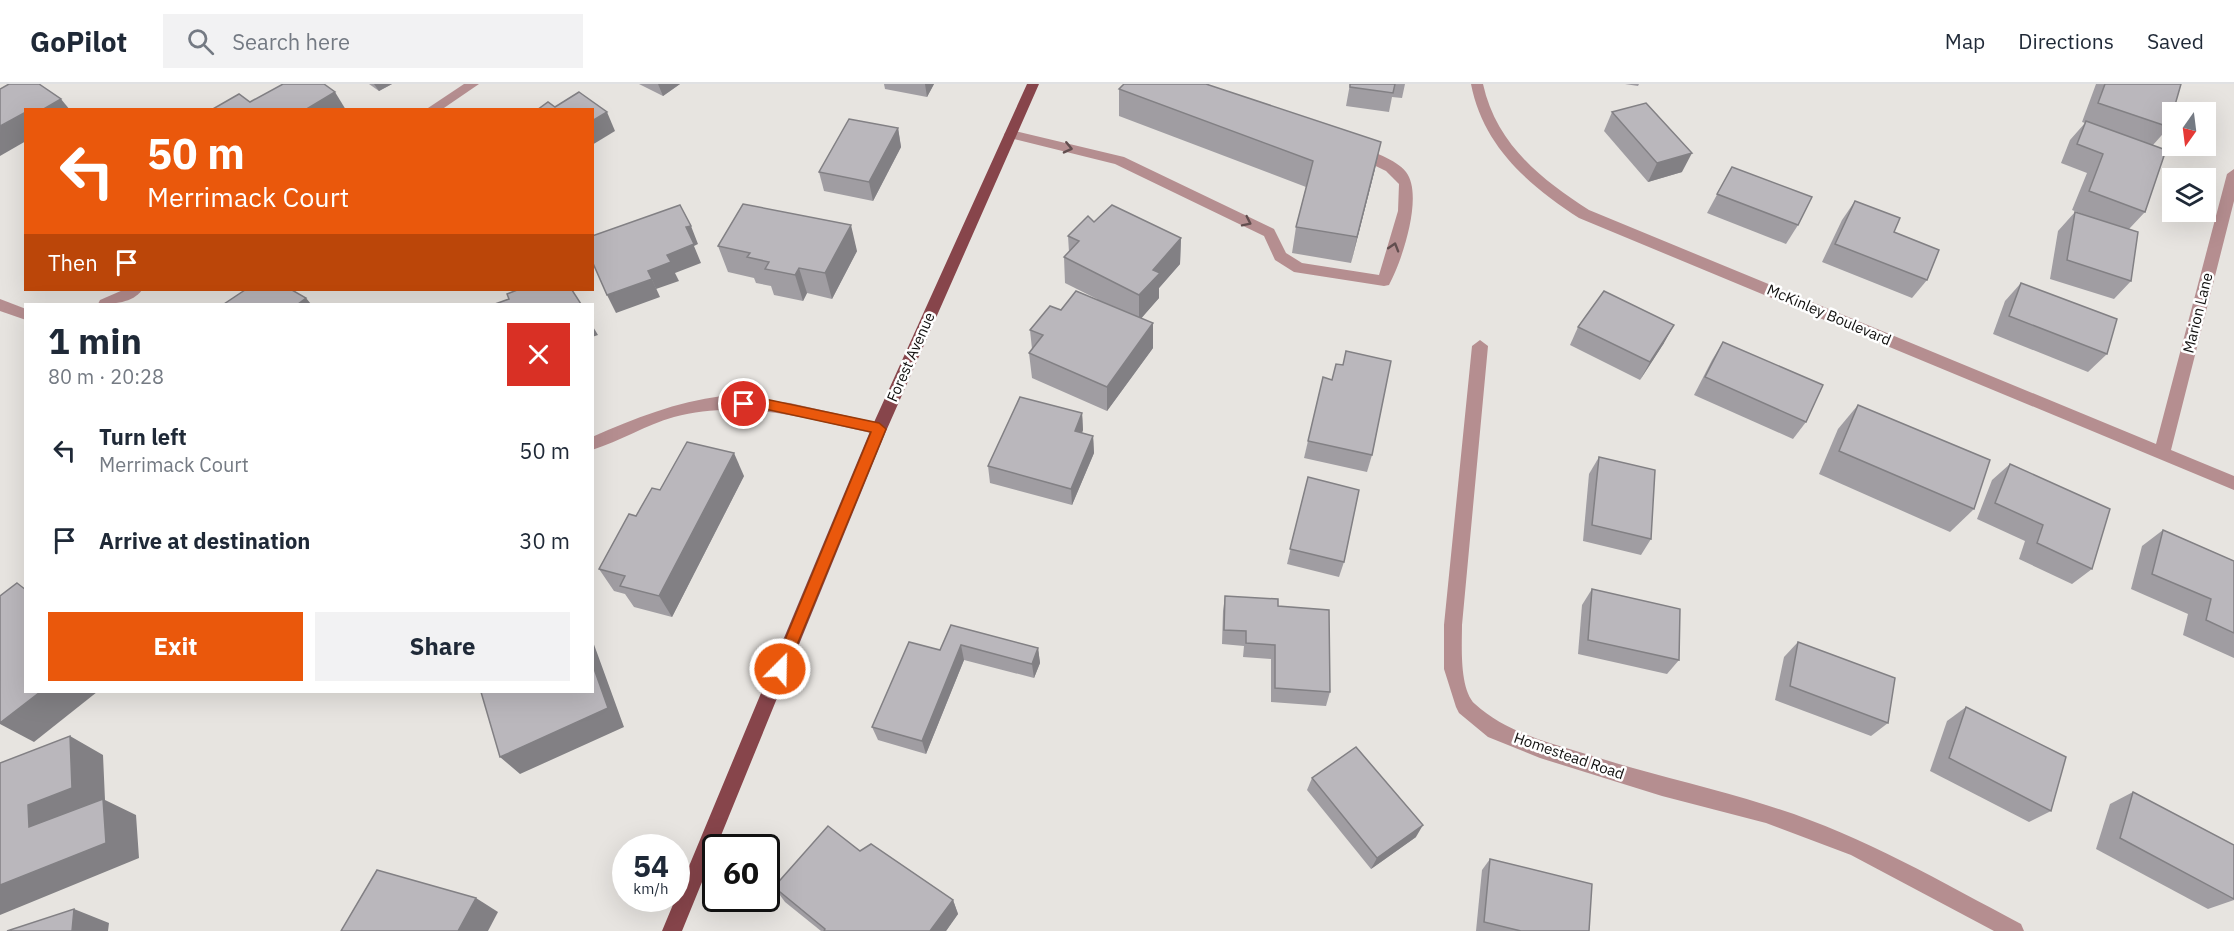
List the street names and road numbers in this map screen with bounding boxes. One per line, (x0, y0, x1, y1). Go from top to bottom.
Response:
street label: Marion Lane (2178, 271, 2217, 355)
street label: McKinley Boulevard (1764, 280, 1894, 349)
street label: Forest Avenue (882, 309, 939, 405)
street label: Homestead Road (1511, 728, 1627, 783)

